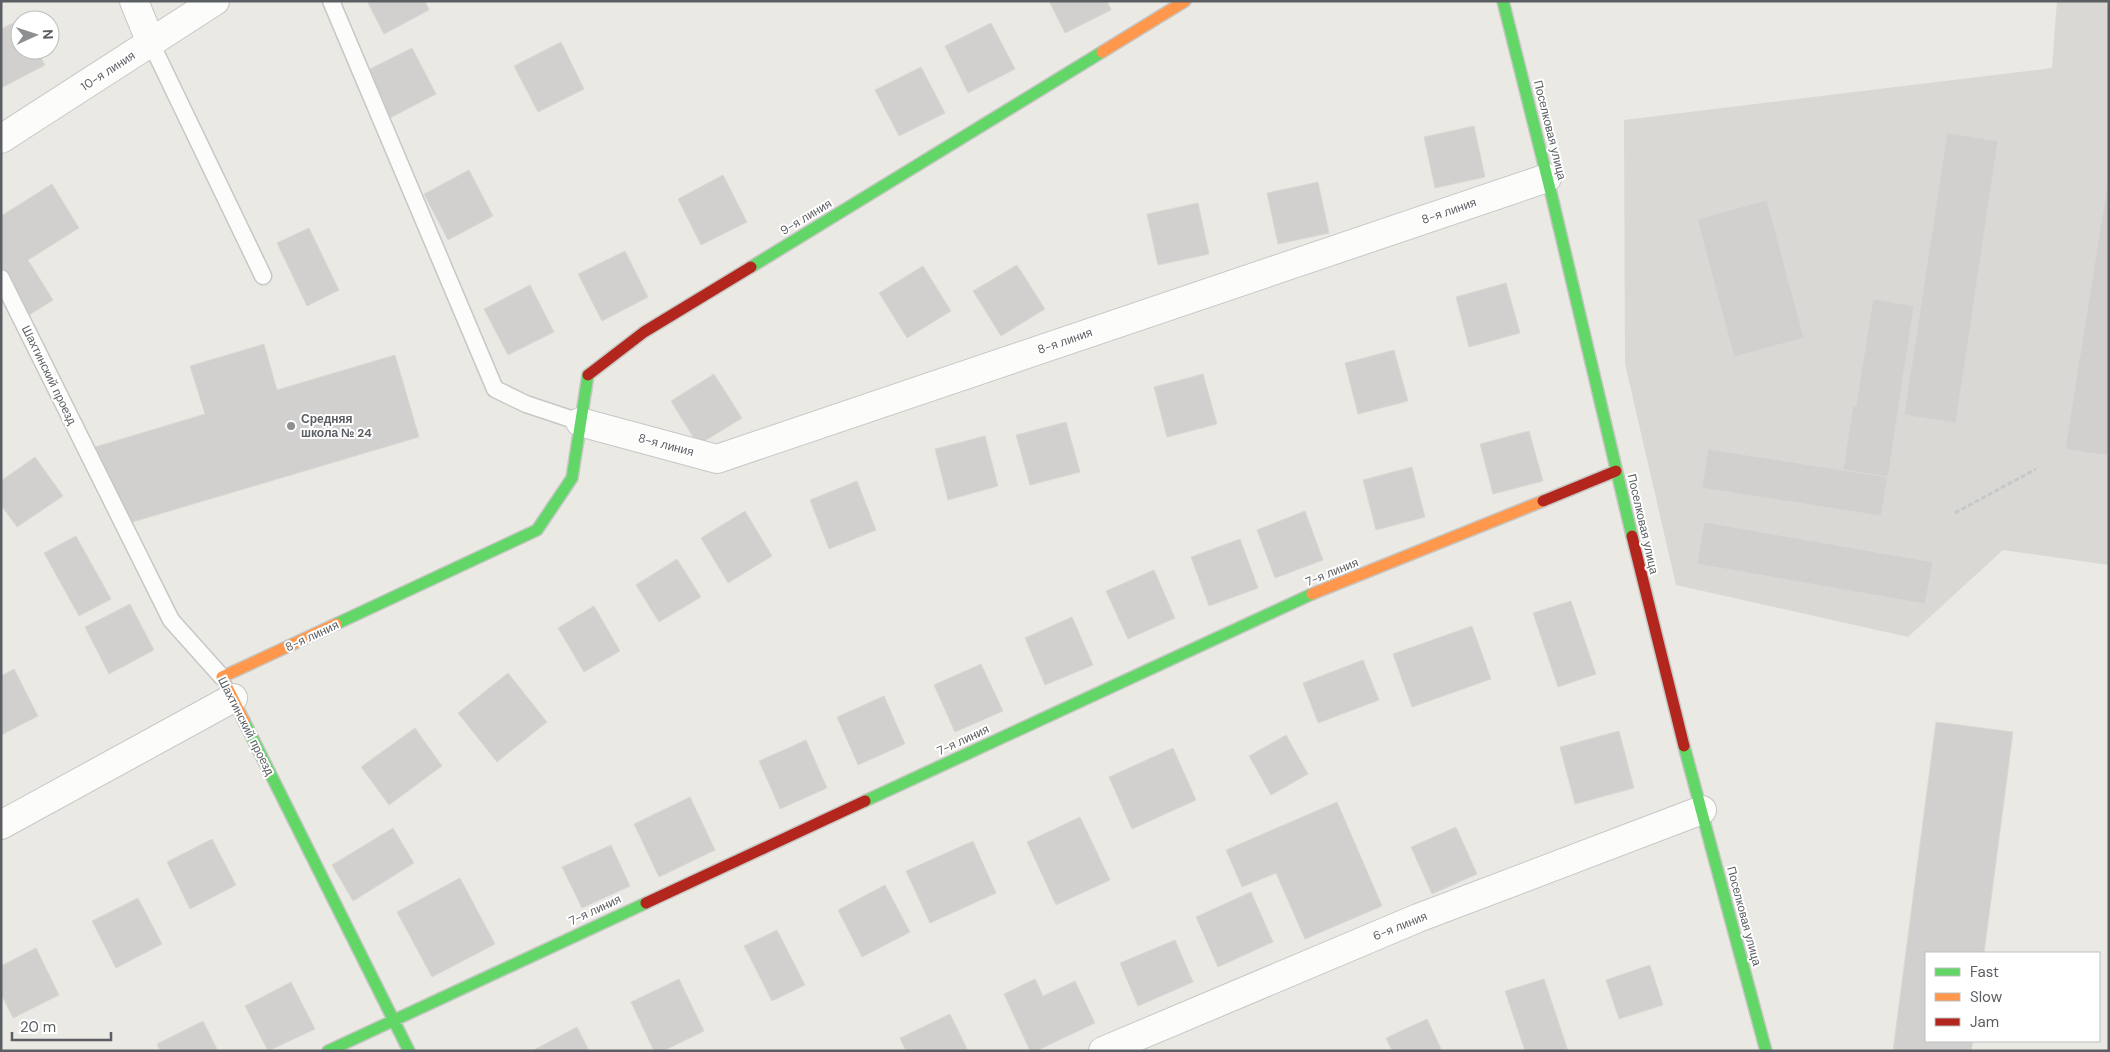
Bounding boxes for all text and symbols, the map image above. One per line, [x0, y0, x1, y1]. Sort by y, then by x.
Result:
north arrow [10, 10, 60, 60]
text: N [39, 29, 57, 40]
street label: 10-я линия [78, 47, 138, 95]
street label: Поселковая улица [1530, 78, 1570, 182]
street label: 8-я линия [1419, 194, 1479, 228]
street label: 9-я линия [777, 195, 835, 239]
street label: Шахтинский проезд [18, 323, 80, 427]
street label: 8-я линия [1035, 324, 1095, 358]
place label: Средняя школа № 24 [301, 411, 372, 441]
marker: Средняя школа № 24 [285, 420, 297, 432]
street label: 8-я линия [636, 430, 696, 460]
street label: Поселковая улица [1624, 472, 1662, 576]
street label: 7-я линия [1303, 554, 1361, 590]
street label: 8-я линия [283, 617, 341, 655]
street label: Шахтинский проезд [214, 674, 278, 778]
street label: 7-я линия [934, 721, 992, 759]
street label: Поселковая улица [1723, 865, 1765, 968]
street label: 7-я линия [566, 891, 624, 929]
street label: 6-я линия [1370, 908, 1430, 944]
legend [1925, 952, 2100, 1042]
text: Fast [1970, 962, 1999, 982]
text: Slow [1970, 987, 2003, 1007]
scale bar [12, 1010, 111, 1042]
text: Jam [1970, 1012, 1999, 1032]
text: 20 m [20, 1017, 56, 1037]

